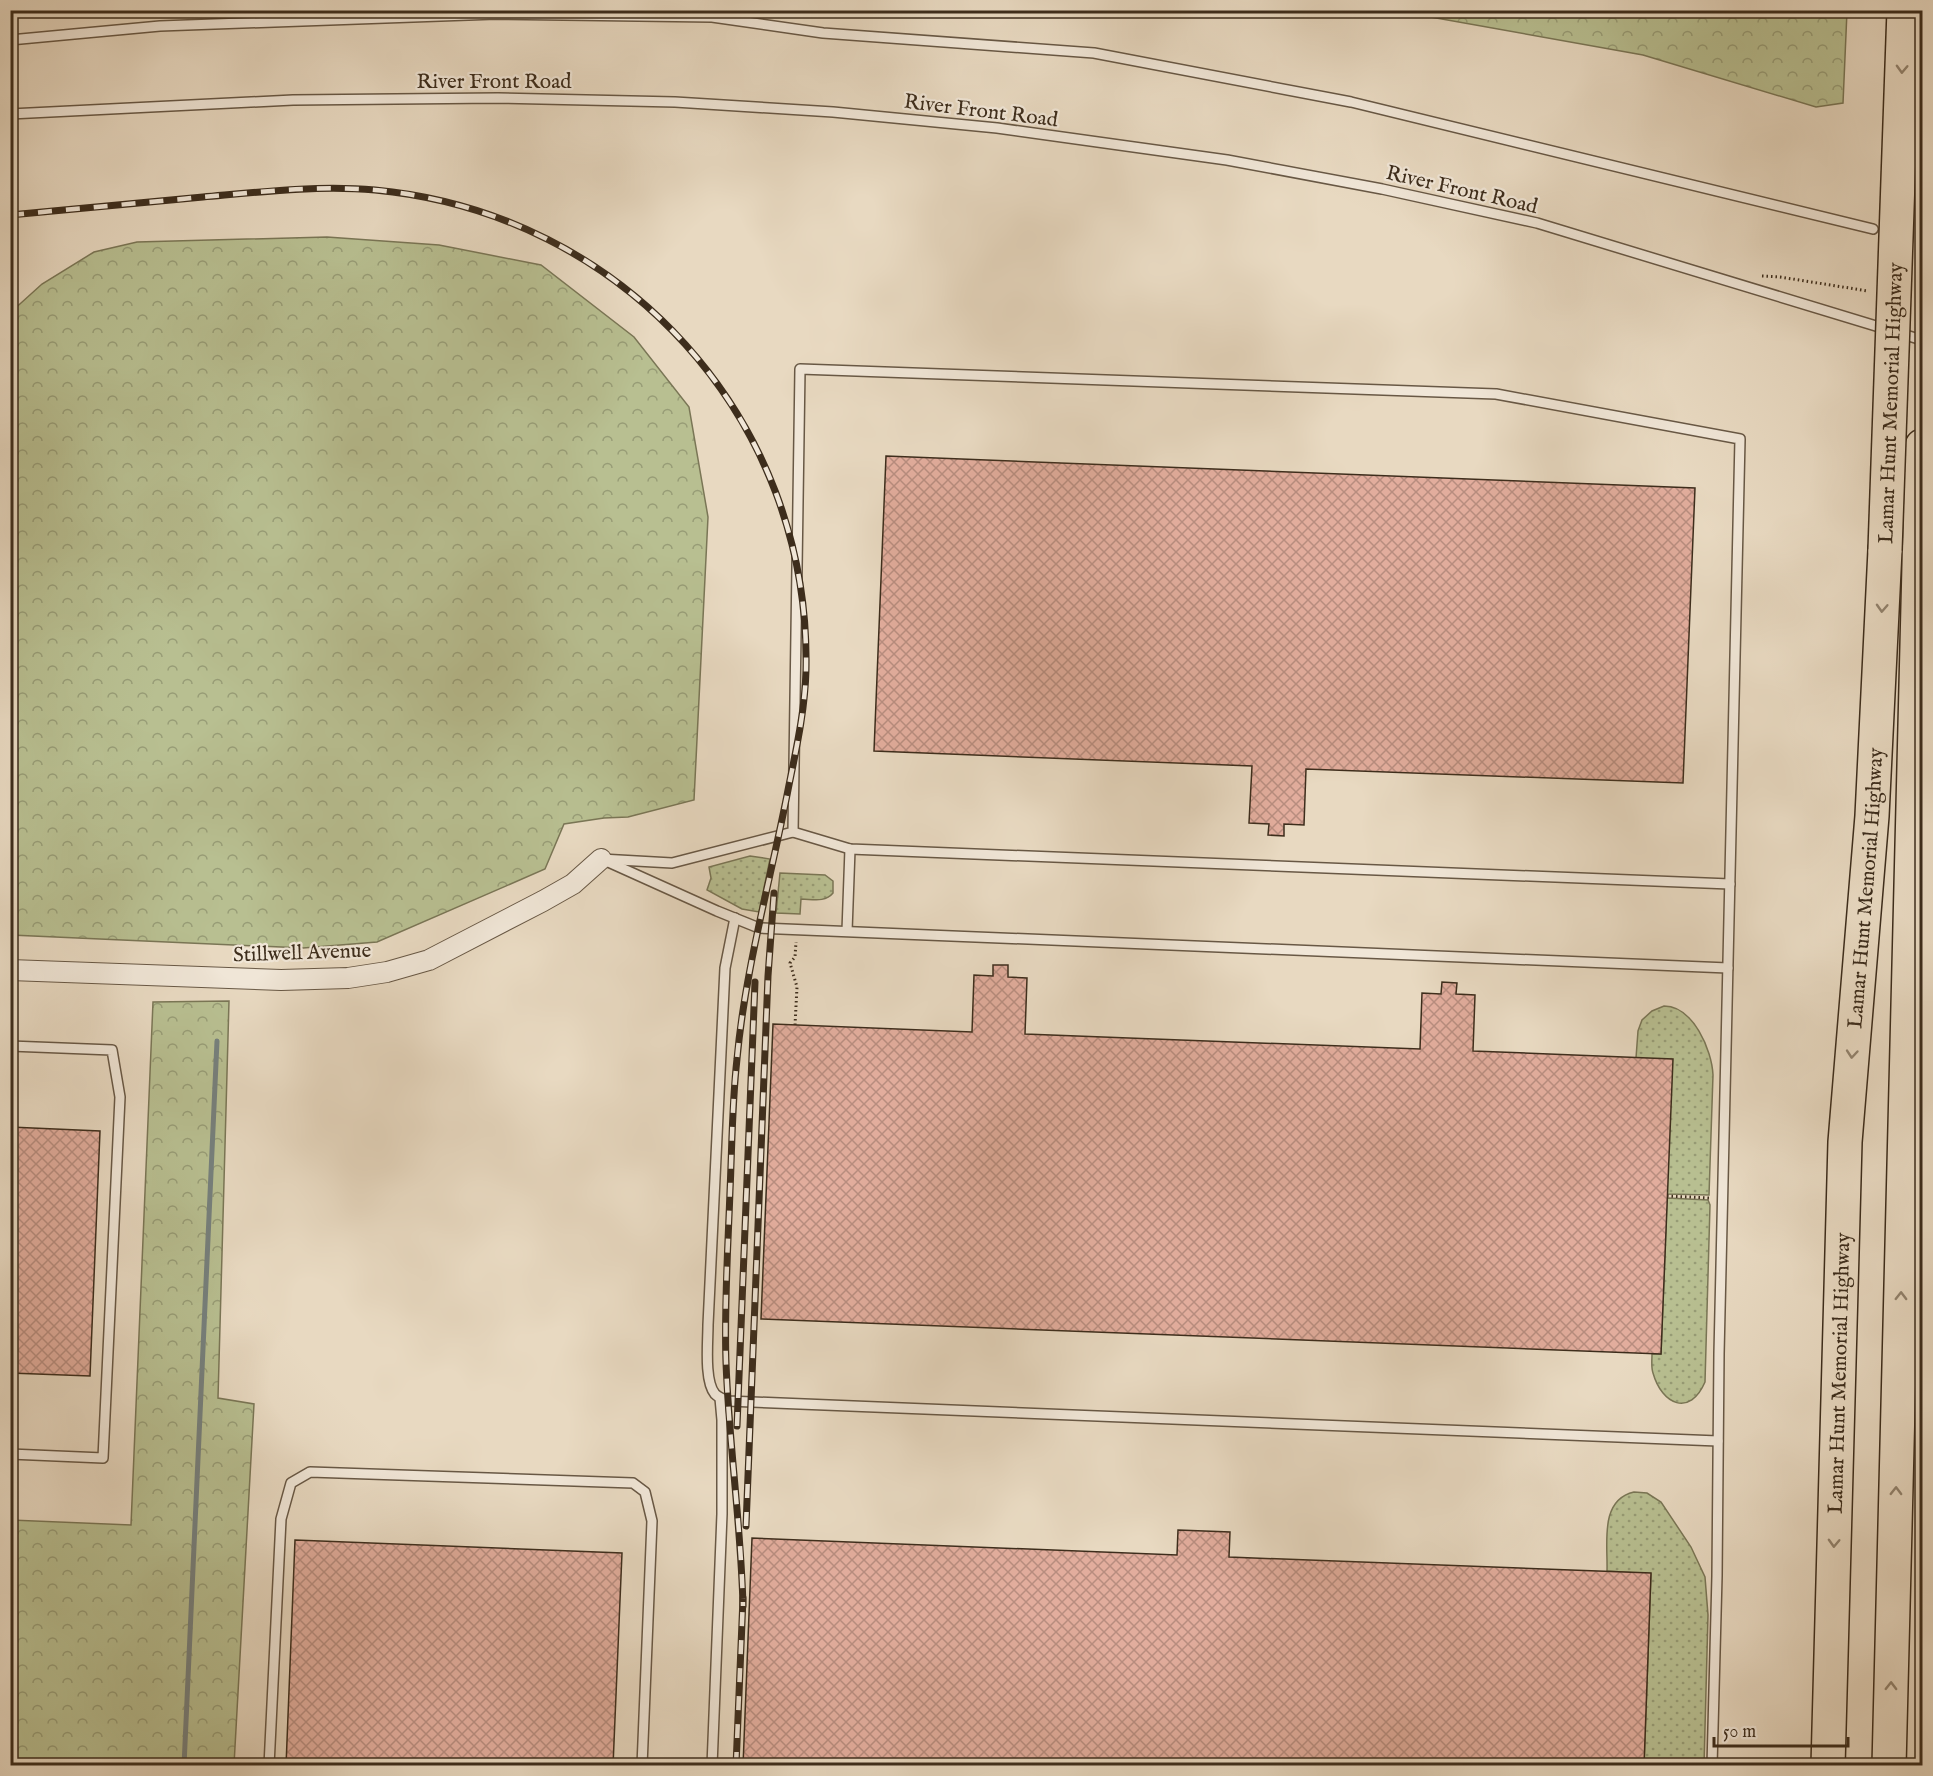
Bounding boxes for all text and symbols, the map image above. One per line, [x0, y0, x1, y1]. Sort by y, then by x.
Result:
one-way arrow [1896, 64, 1908, 73]
street label: River Front Road [417, 69, 572, 96]
street label: River Front Road [902, 89, 1060, 134]
street label: River Front Road [1383, 160, 1541, 221]
street label: Lamar Hunt Memorial Highway [1873, 261, 1910, 544]
one-way arrow [1876, 604, 1889, 613]
street label: Lamar Hunt Memorial Highway [1842, 746, 1890, 1030]
street label: Stillwell Avenue [232, 938, 372, 969]
one-way arrow [1846, 1050, 1859, 1059]
street label: Lamar Hunt Memorial Highway [1823, 1231, 1858, 1514]
one-way arrow [1894, 1292, 1907, 1301]
one-way arrow [1890, 1487, 1902, 1496]
one-way arrow [1828, 1538, 1840, 1547]
one-way arrow [1885, 1682, 1897, 1691]
scale bar [1714, 1710, 1848, 1748]
text: 50 m [1723, 1721, 1756, 1744]

